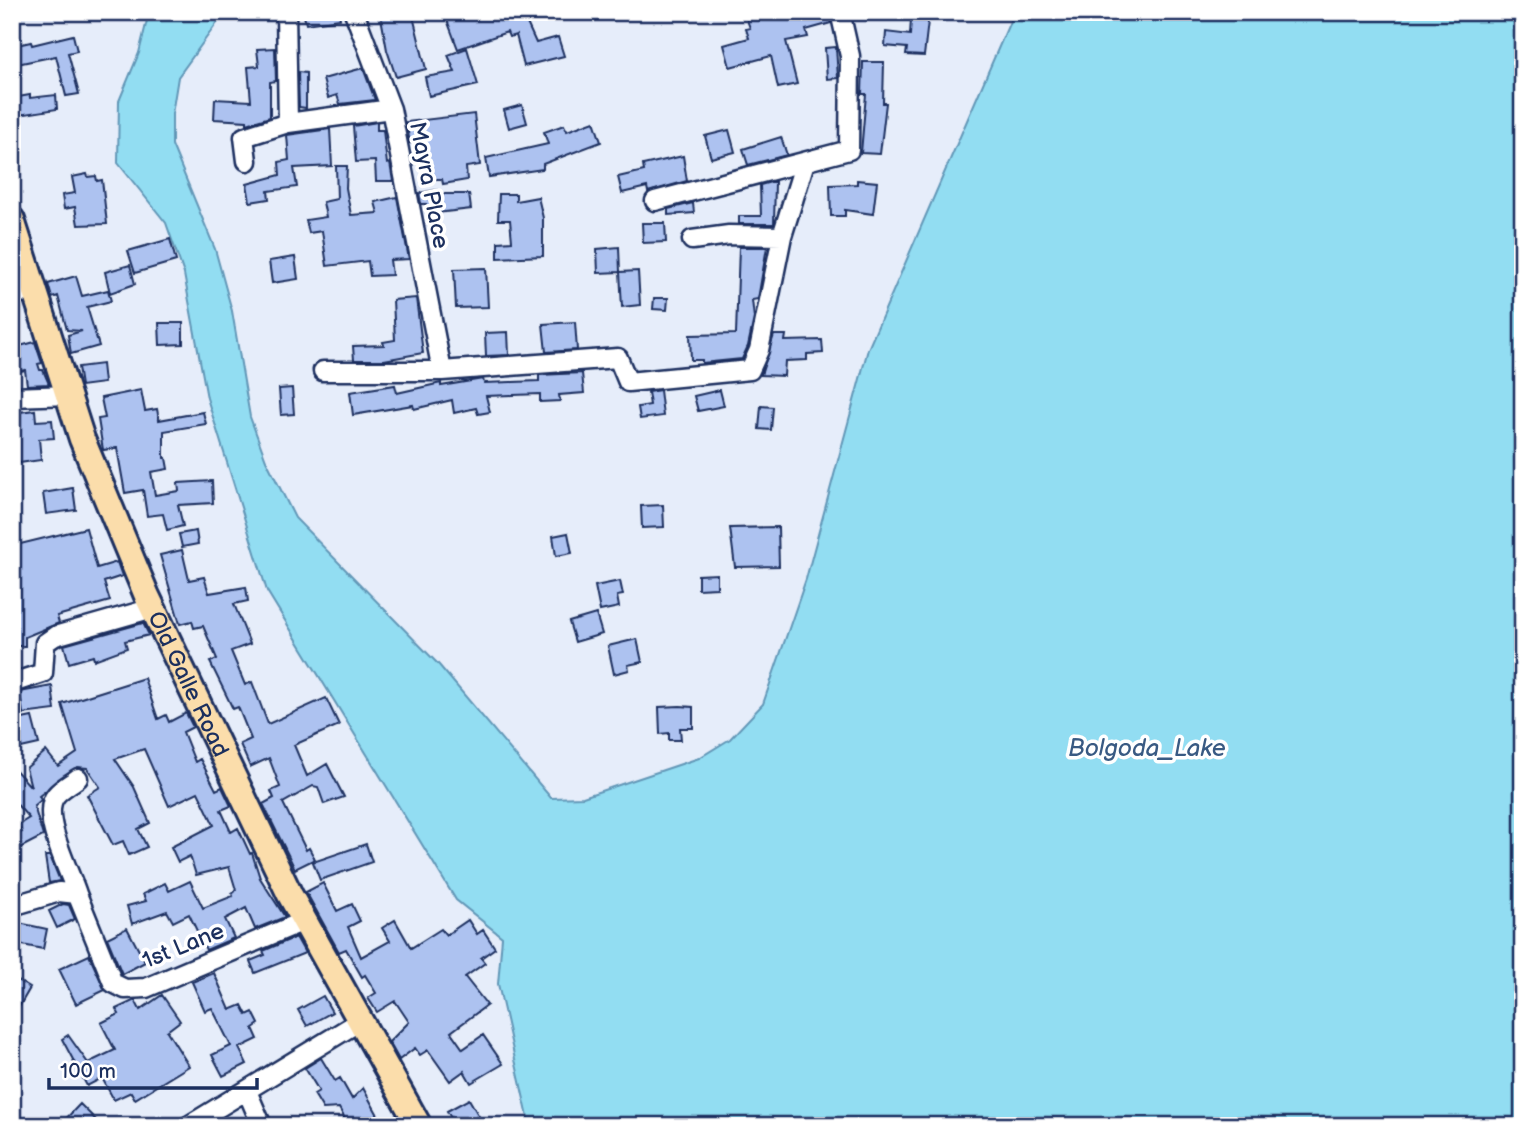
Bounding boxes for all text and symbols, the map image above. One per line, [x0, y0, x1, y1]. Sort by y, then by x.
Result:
street label: Mayra Place [403, 119, 455, 251]
street label: Old Galle Road [141, 607, 235, 761]
water label: Bolgoda_Lake [1068, 734, 1226, 763]
street label: 1st Lane [138, 917, 228, 975]
scale bar [49, 1047, 257, 1091]
text: 100 m [60, 1059, 116, 1084]

